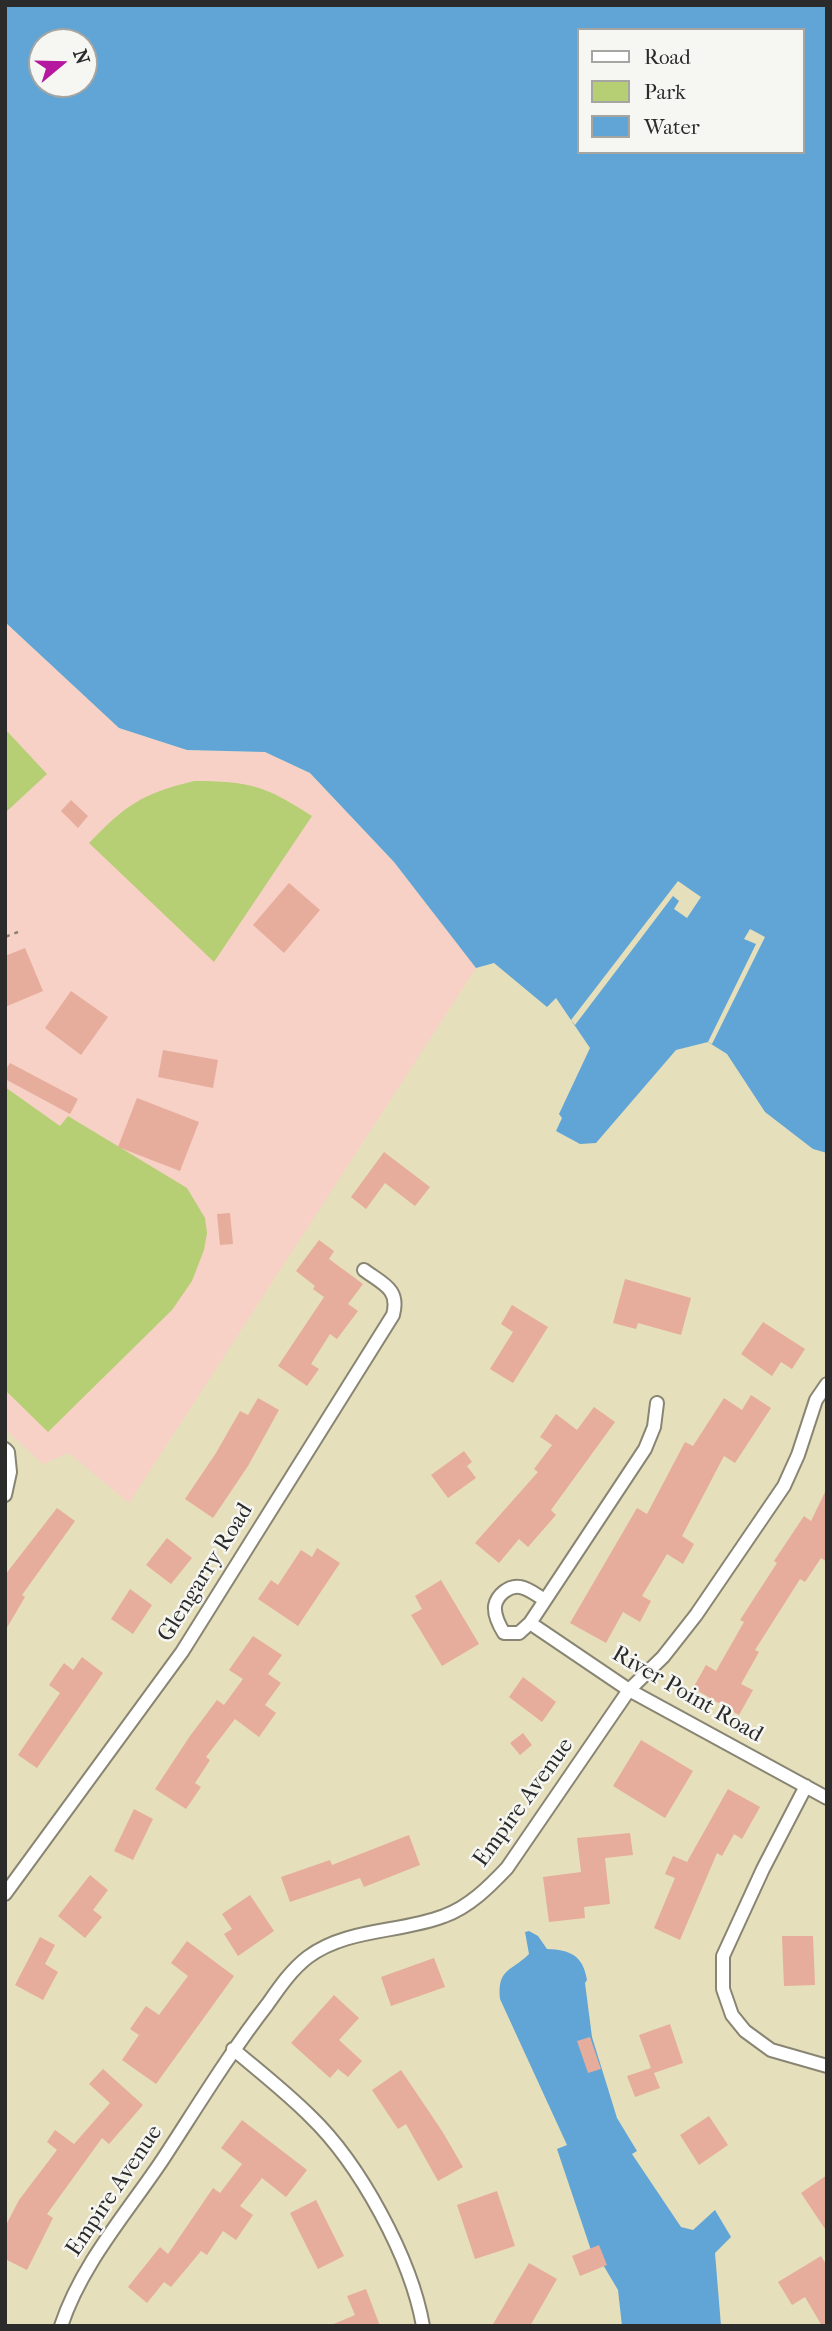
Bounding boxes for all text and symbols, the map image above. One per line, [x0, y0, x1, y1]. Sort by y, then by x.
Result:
north arrow [28, 28, 98, 98]
legend [576, 28, 804, 154]
text: Road [644, 45, 691, 69]
text: N [68, 46, 94, 67]
text: Park [644, 80, 686, 104]
text: Water [644, 115, 700, 139]
street label: Glengarry Road [152, 1499, 260, 1647]
street label: River Point Road [607, 1641, 767, 1749]
street label: Empire Avenue [468, 1733, 580, 1873]
street label: Empire Avenue [61, 2120, 169, 2262]

